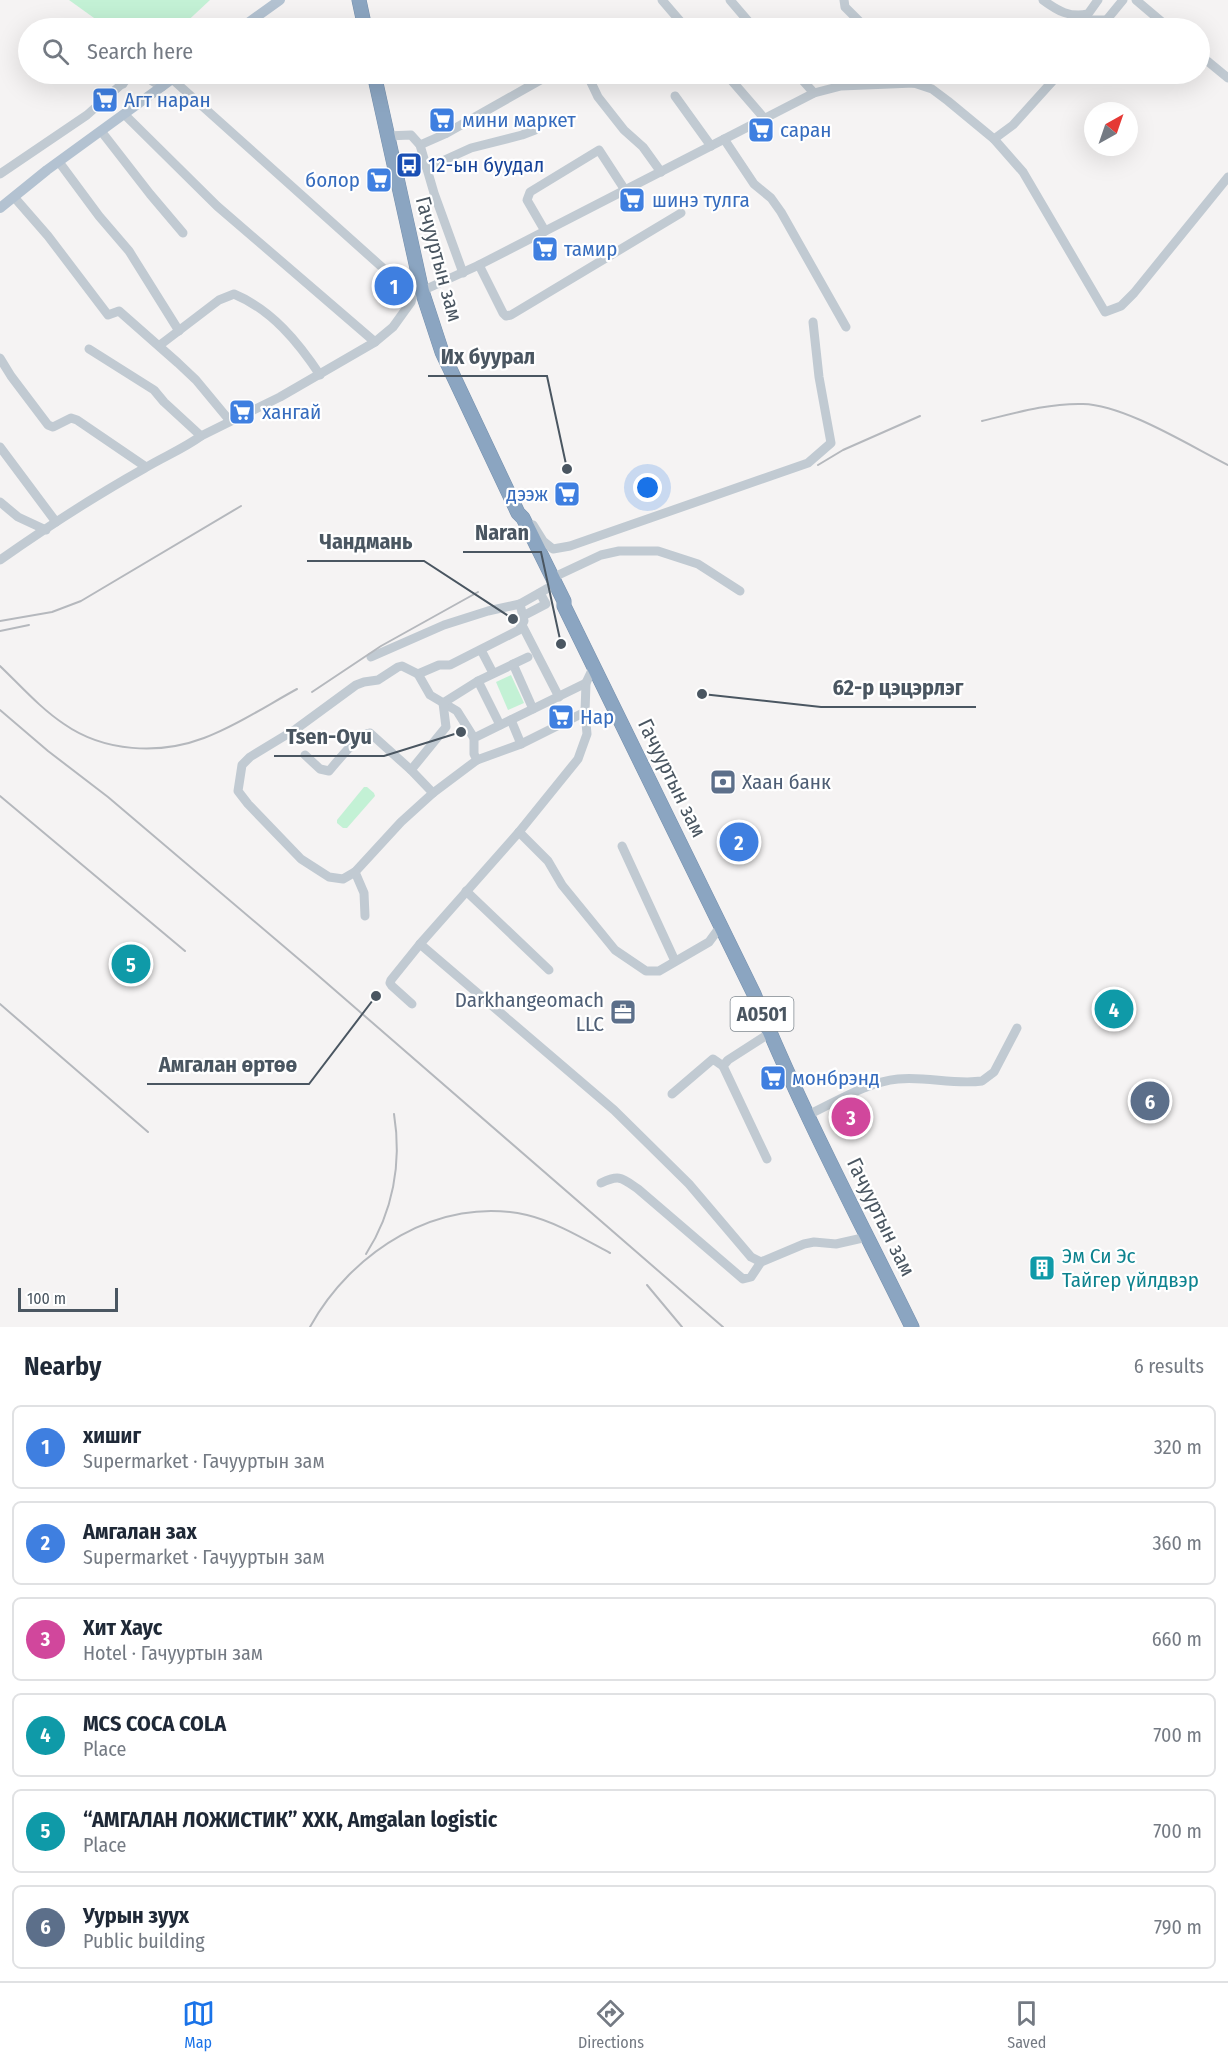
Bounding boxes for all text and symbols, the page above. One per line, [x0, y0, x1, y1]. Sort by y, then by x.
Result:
search box [18, 18, 1210, 84]
icon: search [39, 35, 72, 68]
text: Search here [87, 38, 193, 65]
supermarket icon: Агт наран [90, 85, 120, 115]
place label: Агт наран [124, 87, 211, 113]
north arrow [1084, 102, 1138, 156]
supermarket icon: мини маркет [427, 105, 457, 135]
place label: мини маркет [462, 107, 576, 133]
supermarket icon: саран [746, 115, 776, 145]
place label: саран [780, 117, 832, 143]
bus stop icon: 12-ын буудал [394, 150, 424, 180]
place label: 12-ын буудал [428, 152, 544, 178]
supermarket icon: болор [364, 165, 394, 195]
place label: болор [305, 167, 360, 193]
supermarket icon: шинэ тулга [617, 185, 647, 215]
place label: шинэ тулга [652, 187, 750, 213]
street label: Гачууртын зам [410, 194, 468, 324]
supermarket icon: тамир [530, 234, 560, 264]
place label: тамир [564, 236, 617, 262]
pin: 1 [374, 264, 414, 308]
callout: Их буурал [428, 336, 547, 376]
text: Их буурал [441, 343, 535, 370]
supermarket icon: хангай [227, 397, 257, 427]
place label: хангай [262, 399, 321, 425]
your location [633, 473, 662, 502]
supermarket icon: дээж [552, 479, 582, 509]
place label: дээж [506, 481, 549, 507]
callout: Naran [463, 512, 541, 552]
text: Naran [475, 519, 529, 546]
callout: Чандмань [307, 521, 424, 561]
text: Чандмань [320, 528, 413, 555]
callout: 62-р цэцэрлэг [821, 667, 976, 707]
text: 62-р цэцэрлэг [833, 674, 964, 701]
supermarket icon: Нар [546, 702, 576, 732]
place label: Нар [580, 704, 614, 730]
street label: Гачууртын зам [632, 715, 712, 841]
callout: Tsen-Oyu [274, 716, 384, 756]
text: Tsen-Oyu [286, 723, 372, 750]
bank icon: Хаан банк [708, 767, 738, 797]
place label: Хаан банк [742, 769, 831, 795]
pin: 2 [720, 820, 758, 864]
pin: 5 [112, 942, 150, 986]
pin: 4 [1094, 986, 1134, 1032]
place label: Darkhangeomach LLC [455, 987, 604, 1037]
office icon: Darkhangeomach LLC [608, 997, 638, 1027]
road number: A0501 [730, 997, 794, 1031]
callout: Амгалан өртөө [147, 1044, 309, 1084]
text: Амгалан өртөө [158, 1051, 297, 1078]
supermarket icon: монбрэнд [758, 1063, 788, 1093]
place label: монбрэнд [792, 1065, 880, 1091]
pin: 6 [1130, 1078, 1170, 1124]
pin: 3 [832, 1094, 870, 1140]
street label: Гачууртын зам [841, 1154, 921, 1280]
place label: Эм Си Эс Тайгер үйлдвэр [1062, 1243, 1199, 1293]
building icon: Эм Си Эс Тайгер үйлдвэр [1027, 1253, 1057, 1283]
scale bar [18, 1285, 118, 1312]
text: 100 m [27, 1289, 66, 1308]
text: Nearby [24, 1351, 101, 1382]
text: 6 results [1134, 1354, 1204, 1378]
text: хишиг [83, 1422, 141, 1449]
text: 1 [41, 1435, 50, 1459]
text: 320 m [1154, 1435, 1202, 1459]
text: Supermarket · Гачууртын зам [83, 1449, 325, 1473]
text: Амгалан зах [83, 1518, 197, 1545]
text: 2 [41, 1531, 50, 1555]
text: 360 m [1153, 1531, 1202, 1555]
text: Supermarket · Гачууртын зам [83, 1545, 325, 1569]
text: Хит Хаус [83, 1614, 162, 1641]
text: 3 [41, 1627, 50, 1651]
text: 660 m [1152, 1627, 1202, 1651]
text: Hotel · Гачууртын зам [83, 1641, 263, 1665]
text: MCS COCA COLA [83, 1710, 226, 1737]
text: 4 [40, 1723, 51, 1747]
text: 700 m [1153, 1723, 1202, 1747]
text: Place [83, 1737, 126, 1761]
text: “АМГАЛАН ЛОЖИСТИК” ХХК, Amgalan logistic [83, 1806, 497, 1833]
text: 5 [41, 1819, 50, 1843]
text: 700 m [1153, 1819, 1202, 1843]
text: Place [83, 1833, 126, 1857]
text: Уурын зуух [83, 1902, 189, 1929]
text: 6 [40, 1915, 51, 1939]
text: 790 m [1154, 1915, 1202, 1939]
text: Public building [83, 1929, 205, 1953]
tab: Map [182, 1997, 215, 2052]
tab: Directions [578, 1997, 644, 2052]
tab: Saved [1007, 1997, 1046, 2052]

